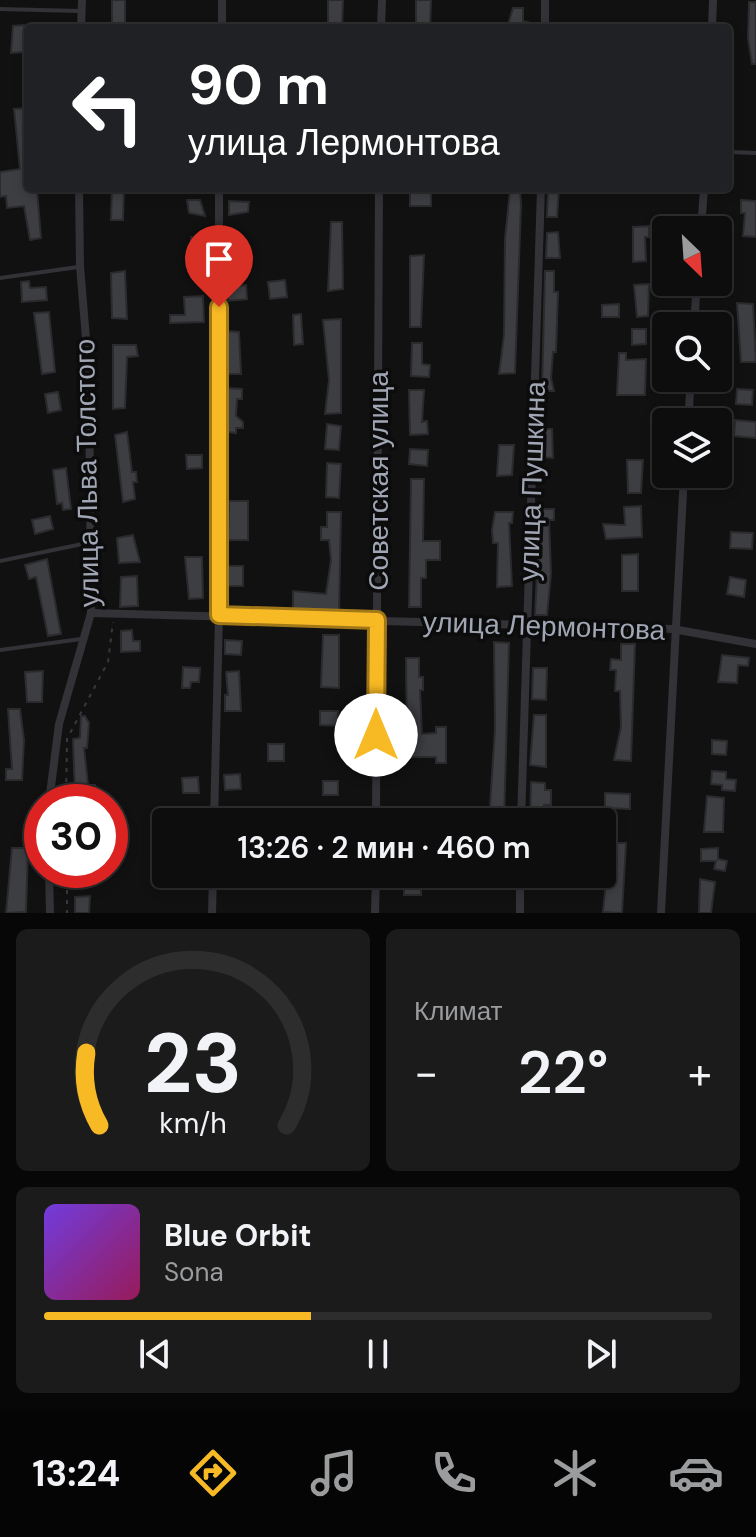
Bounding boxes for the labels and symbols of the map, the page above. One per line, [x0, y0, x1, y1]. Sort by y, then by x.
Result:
north arrow [652, 216, 732, 296]
pin [185, 225, 253, 307]
street label: улица Льва Толстого [66, 338, 108, 608]
street label: Советская улица [360, 371, 397, 591]
street label: улица Пушкина [510, 380, 554, 582]
street label: улица Лермонтова [422, 603, 666, 649]
position arrow [334, 693, 418, 777]
speed limit sign: 30 [24, 784, 128, 888]

